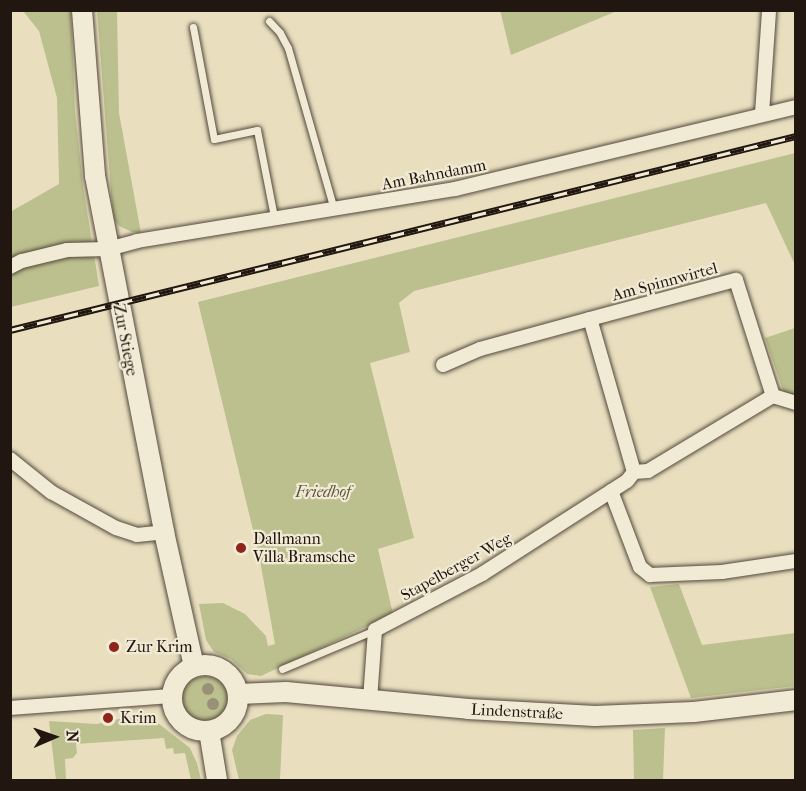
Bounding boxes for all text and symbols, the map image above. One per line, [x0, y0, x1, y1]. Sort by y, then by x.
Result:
street label: Am Bahndamm [380, 155, 488, 195]
street label: Am Spinnwirtel [610, 259, 720, 305]
street label: Zur Stiege [109, 302, 141, 378]
park label: Friedhof [295, 482, 351, 502]
place label: Dallmann Villa Bramsche [253, 529, 355, 567]
street label: Stapelberger Weg [398, 529, 514, 605]
marker: Dallmann Villa Bramsche [234, 541, 248, 555]
place label: Zur Krim [126, 637, 193, 657]
marker: Zur Krim [107, 640, 121, 654]
street label: Lindenstraße [471, 700, 563, 724]
north arrow [24, 707, 84, 767]
place label: Krim [120, 708, 156, 728]
marker: Krim [101, 711, 115, 725]
text: N [63, 730, 82, 743]

